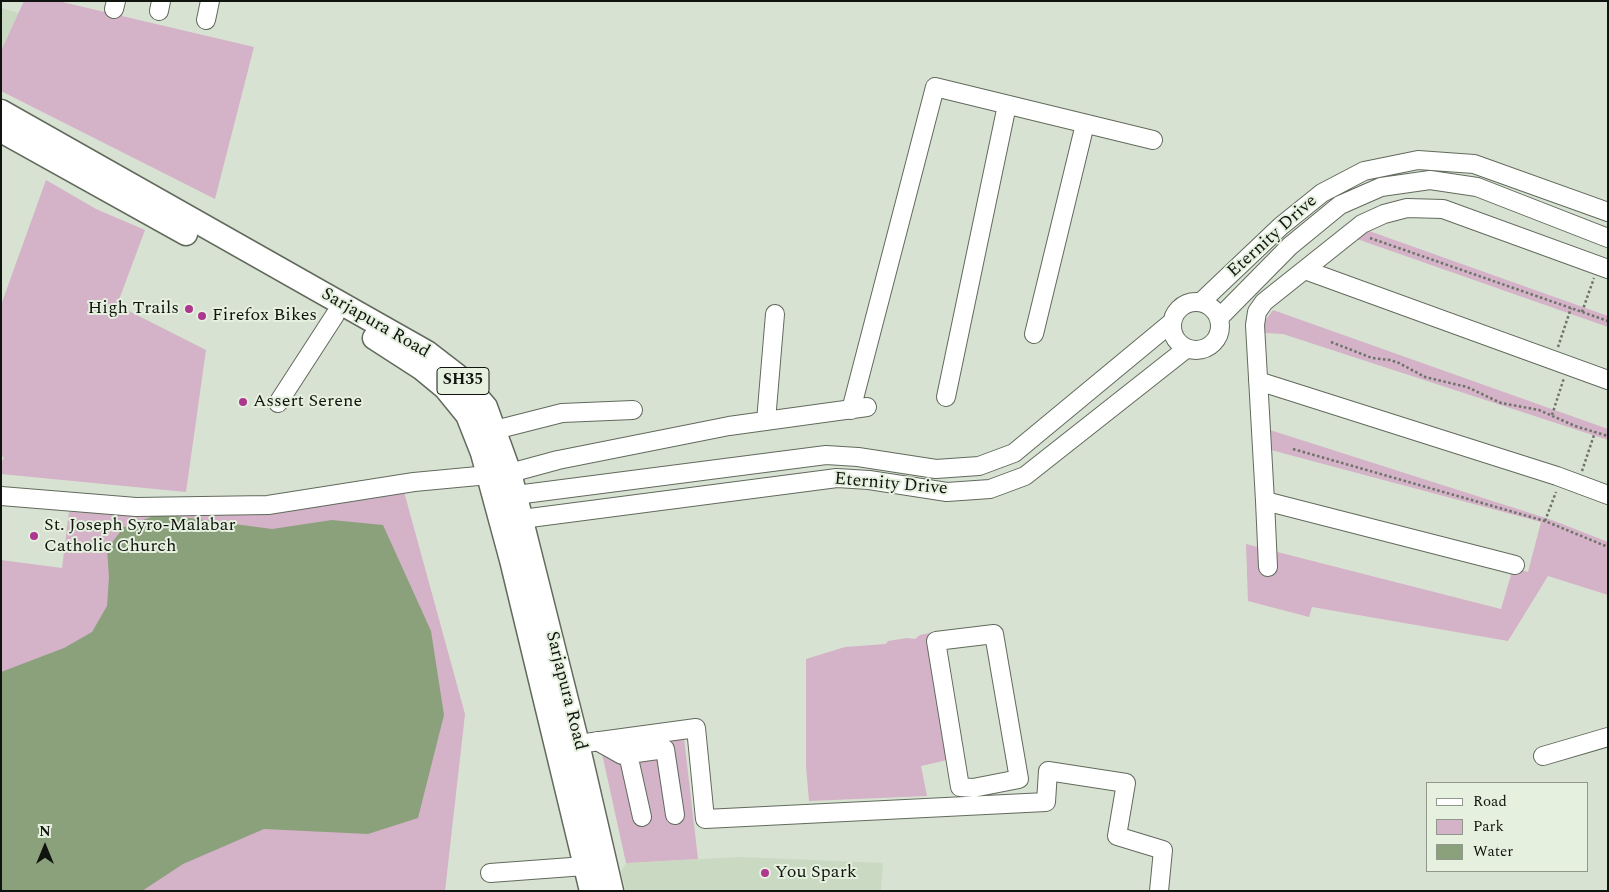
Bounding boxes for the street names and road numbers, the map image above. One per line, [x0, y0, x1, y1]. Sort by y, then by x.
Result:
street label: Eternity Drive [1224, 191, 1322, 283]
street label: Sarjapura Road [317, 284, 433, 364]
road number: SH35 [437, 368, 489, 394]
street label: Eternity Drive [833, 469, 949, 501]
street label: Sarjapura Road [540, 629, 590, 753]

